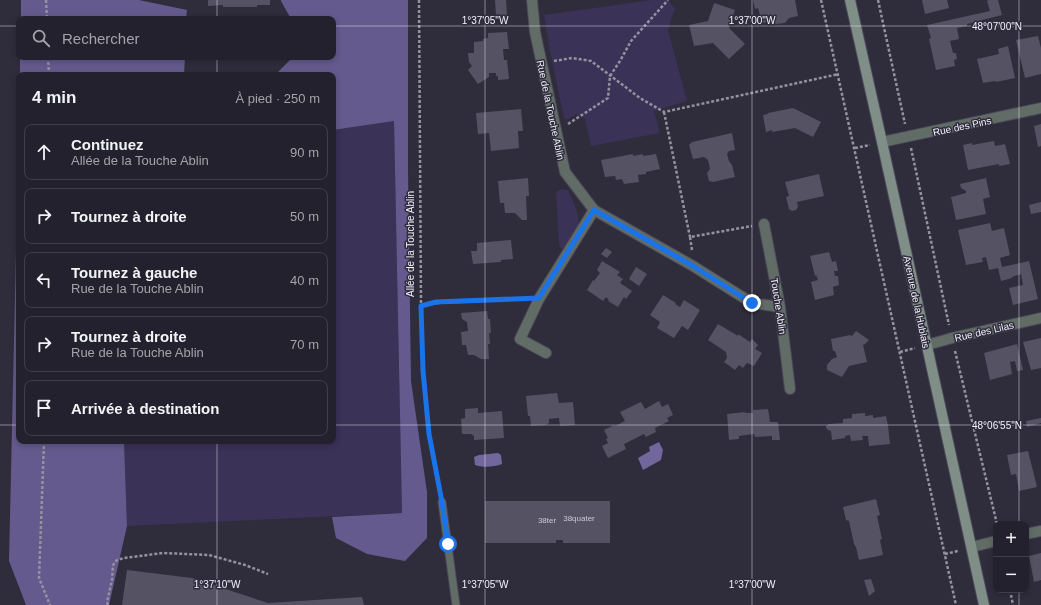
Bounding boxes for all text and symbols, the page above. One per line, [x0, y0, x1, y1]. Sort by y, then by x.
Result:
text: 1°37'05"W [462, 15, 509, 26]
text: 1°37'00"W [729, 15, 776, 26]
search box [16, 16, 336, 60]
text: 48°07'00"N [972, 21, 1022, 32]
icon: search [30, 27, 52, 49]
text: Rechercher [62, 30, 140, 47]
street label: Rue de la Touche Ablin [535, 59, 567, 161]
text: 4 min [32, 88, 76, 107]
text: À pied · 250 m [235, 91, 320, 106]
street label: Rue des Pins [932, 115, 992, 138]
text: Continuez [71, 136, 144, 153]
icon: ahead [33, 141, 55, 163]
text: 90 m [290, 145, 319, 160]
text: Allée de la Touche Ablin [71, 153, 209, 168]
street label: Allée de la Touche Ablin [405, 191, 416, 297]
icon: right [33, 205, 55, 227]
text: Tournez à droite [71, 208, 187, 225]
text: 50 m [290, 209, 319, 224]
street label: Avenue de la Hublais [901, 255, 932, 349]
text: Tournez à gauche [71, 264, 197, 281]
icon: left [33, 269, 55, 291]
text: 40 m [290, 273, 319, 288]
street label: Touche Ablin [769, 277, 788, 335]
text: Rue de la Touche Ablin [71, 281, 204, 296]
route end [743, 294, 761, 312]
street label: Rue des Lilas [953, 319, 1015, 344]
text: Tournez à droite [71, 328, 187, 345]
icon: right [33, 333, 55, 355]
text: 70 m [290, 337, 319, 352]
text: Rue de la Touche Ablin [71, 345, 204, 360]
icon: arrive [33, 397, 55, 419]
text: Arrivée à destination [71, 400, 219, 417]
text: 48°06'55"N [972, 420, 1022, 431]
house number: 38quater [563, 514, 595, 523]
house number: 38ter [538, 516, 556, 525]
map controls [993, 521, 1029, 593]
button: + [993, 521, 1029, 557]
route start [439, 535, 457, 553]
button: − [993, 557, 1029, 593]
text: 1°37'10"W [194, 579, 241, 590]
text: 1°37'05"W [462, 579, 509, 590]
text: 1°37'00"W [729, 579, 776, 590]

